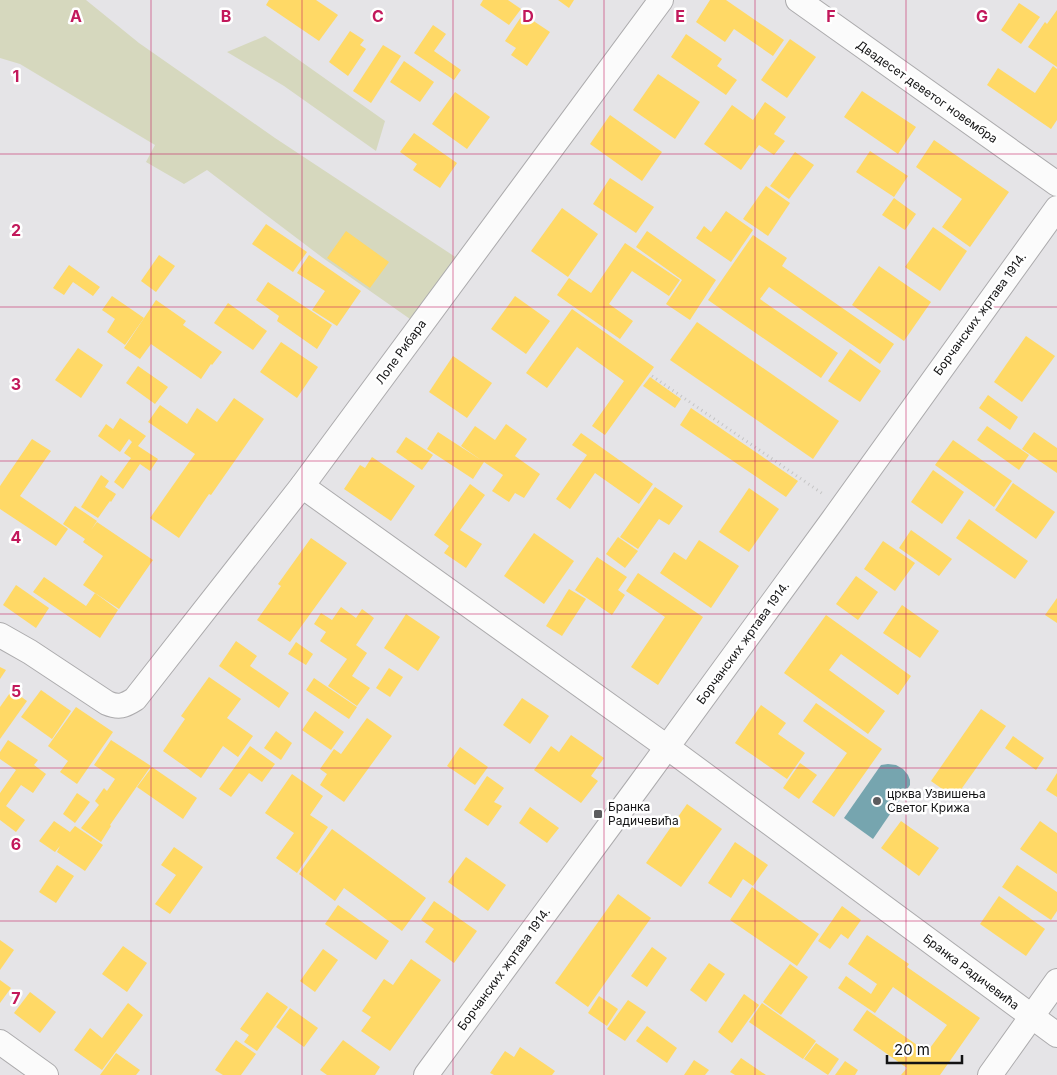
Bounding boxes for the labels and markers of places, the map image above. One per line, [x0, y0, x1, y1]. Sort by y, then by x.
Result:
place label: црква Узвишења Светог Крижа [887, 786, 986, 815]
marker: црква Узвишења Светог Крижа [871, 795, 883, 807]
place label: Бранка Радичевића [608, 799, 679, 828]
marker: Бранка Радичевића [592, 808, 604, 820]

